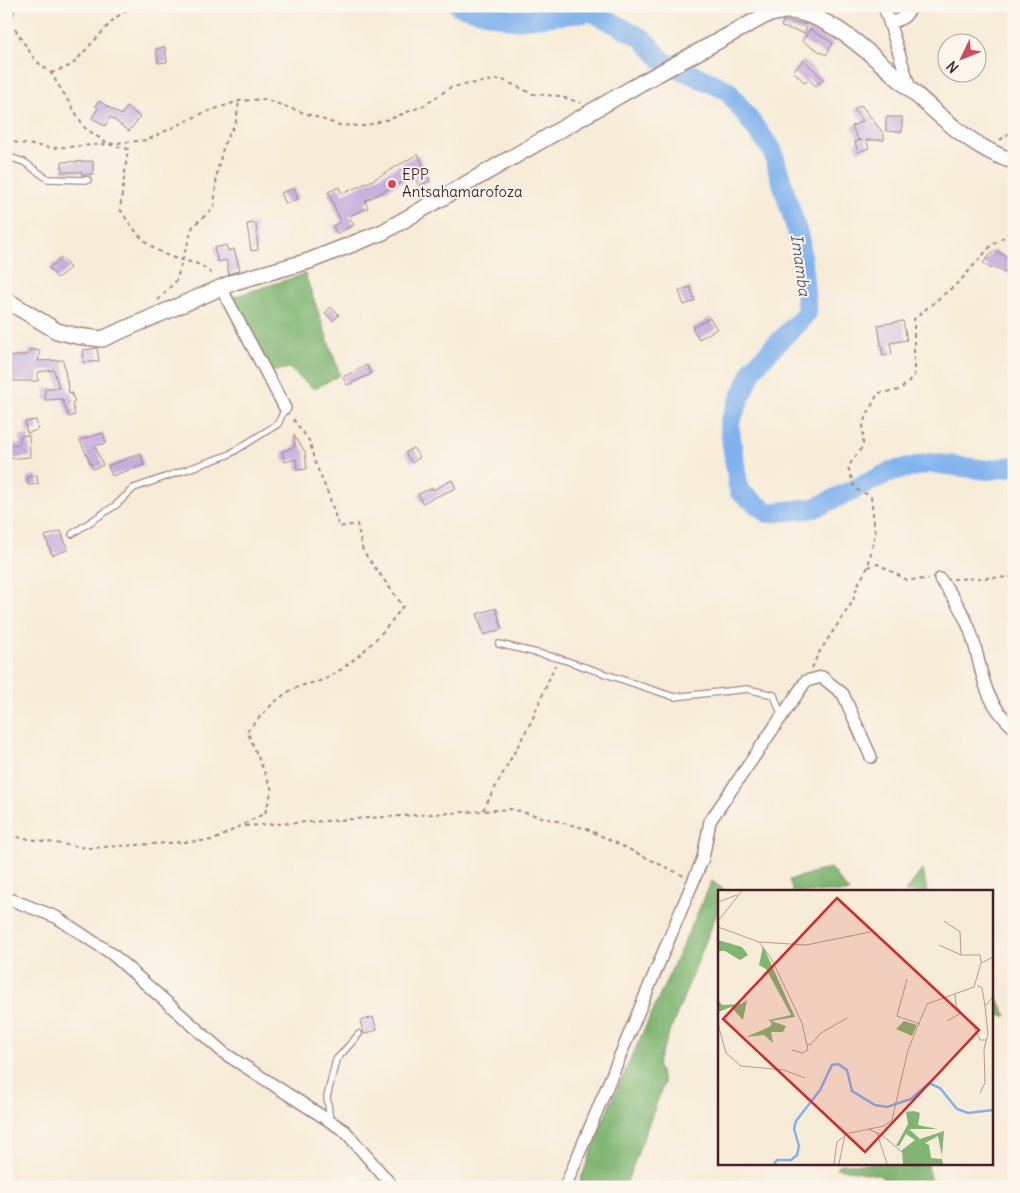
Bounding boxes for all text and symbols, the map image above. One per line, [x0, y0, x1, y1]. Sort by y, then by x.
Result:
north arrow [938, 32, 988, 82]
text: N [943, 57, 962, 77]
place label: EPP Antsahamarofoza [402, 165, 523, 201]
marker: EPP Antsahamarofoza [386, 178, 398, 190]
water label: Imamba [787, 233, 815, 298]
inset map [718, 890, 992, 1166]

